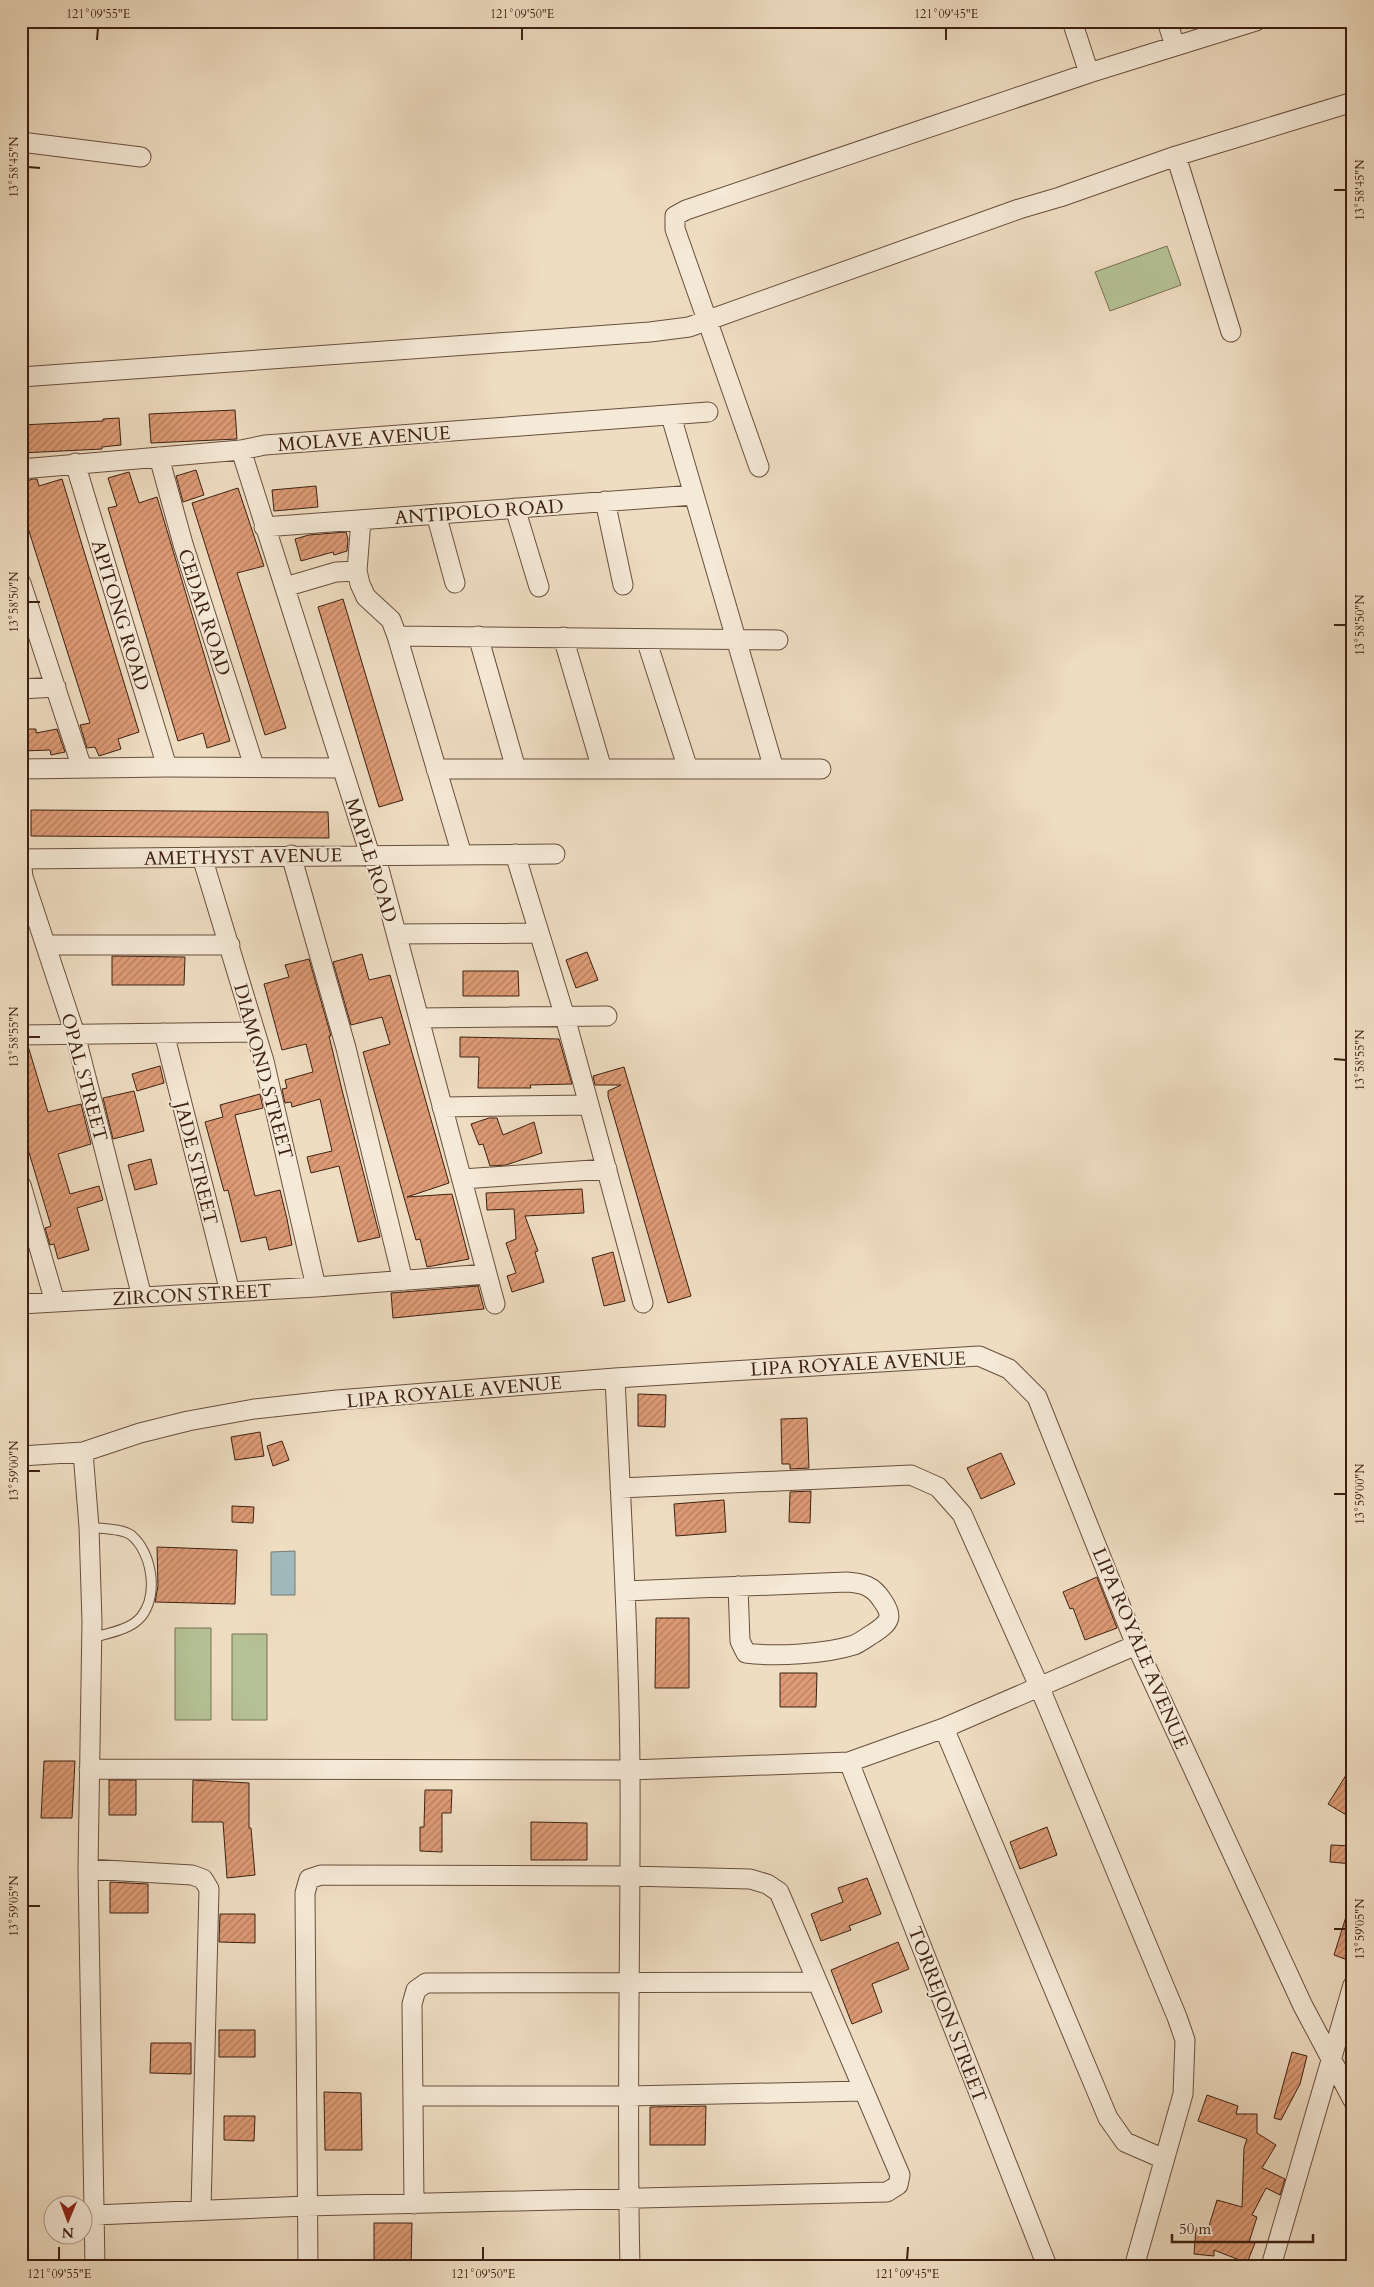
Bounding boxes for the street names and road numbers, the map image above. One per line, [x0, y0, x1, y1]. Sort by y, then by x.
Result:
street label: MOLAVE AVENUE [277, 420, 451, 458]
street label: ANTIPOLO ROAD [394, 493, 564, 531]
street label: APITONG ROAD [85, 537, 155, 694]
street label: CEDAR ROAD [171, 546, 237, 679]
street label: MAPLE ROAD [339, 795, 403, 926]
street label: AMETHYST AVENUE [144, 842, 342, 872]
street label: DIAMOND STREET [227, 981, 299, 1162]
street label: OPAL STREET [54, 1010, 114, 1144]
street label: JADE STREET [167, 1096, 224, 1228]
street label: ZIRCON STREET [112, 1278, 272, 1312]
street label: LIPA ROYALE AVENUE [749, 1345, 967, 1383]
street label: LIPA ROYALE AVENUE [345, 1370, 563, 1414]
street label: LIPA ROYALE AVENUE [1086, 1544, 1194, 1753]
street label: TORREJON STREET [901, 1923, 993, 2106]

